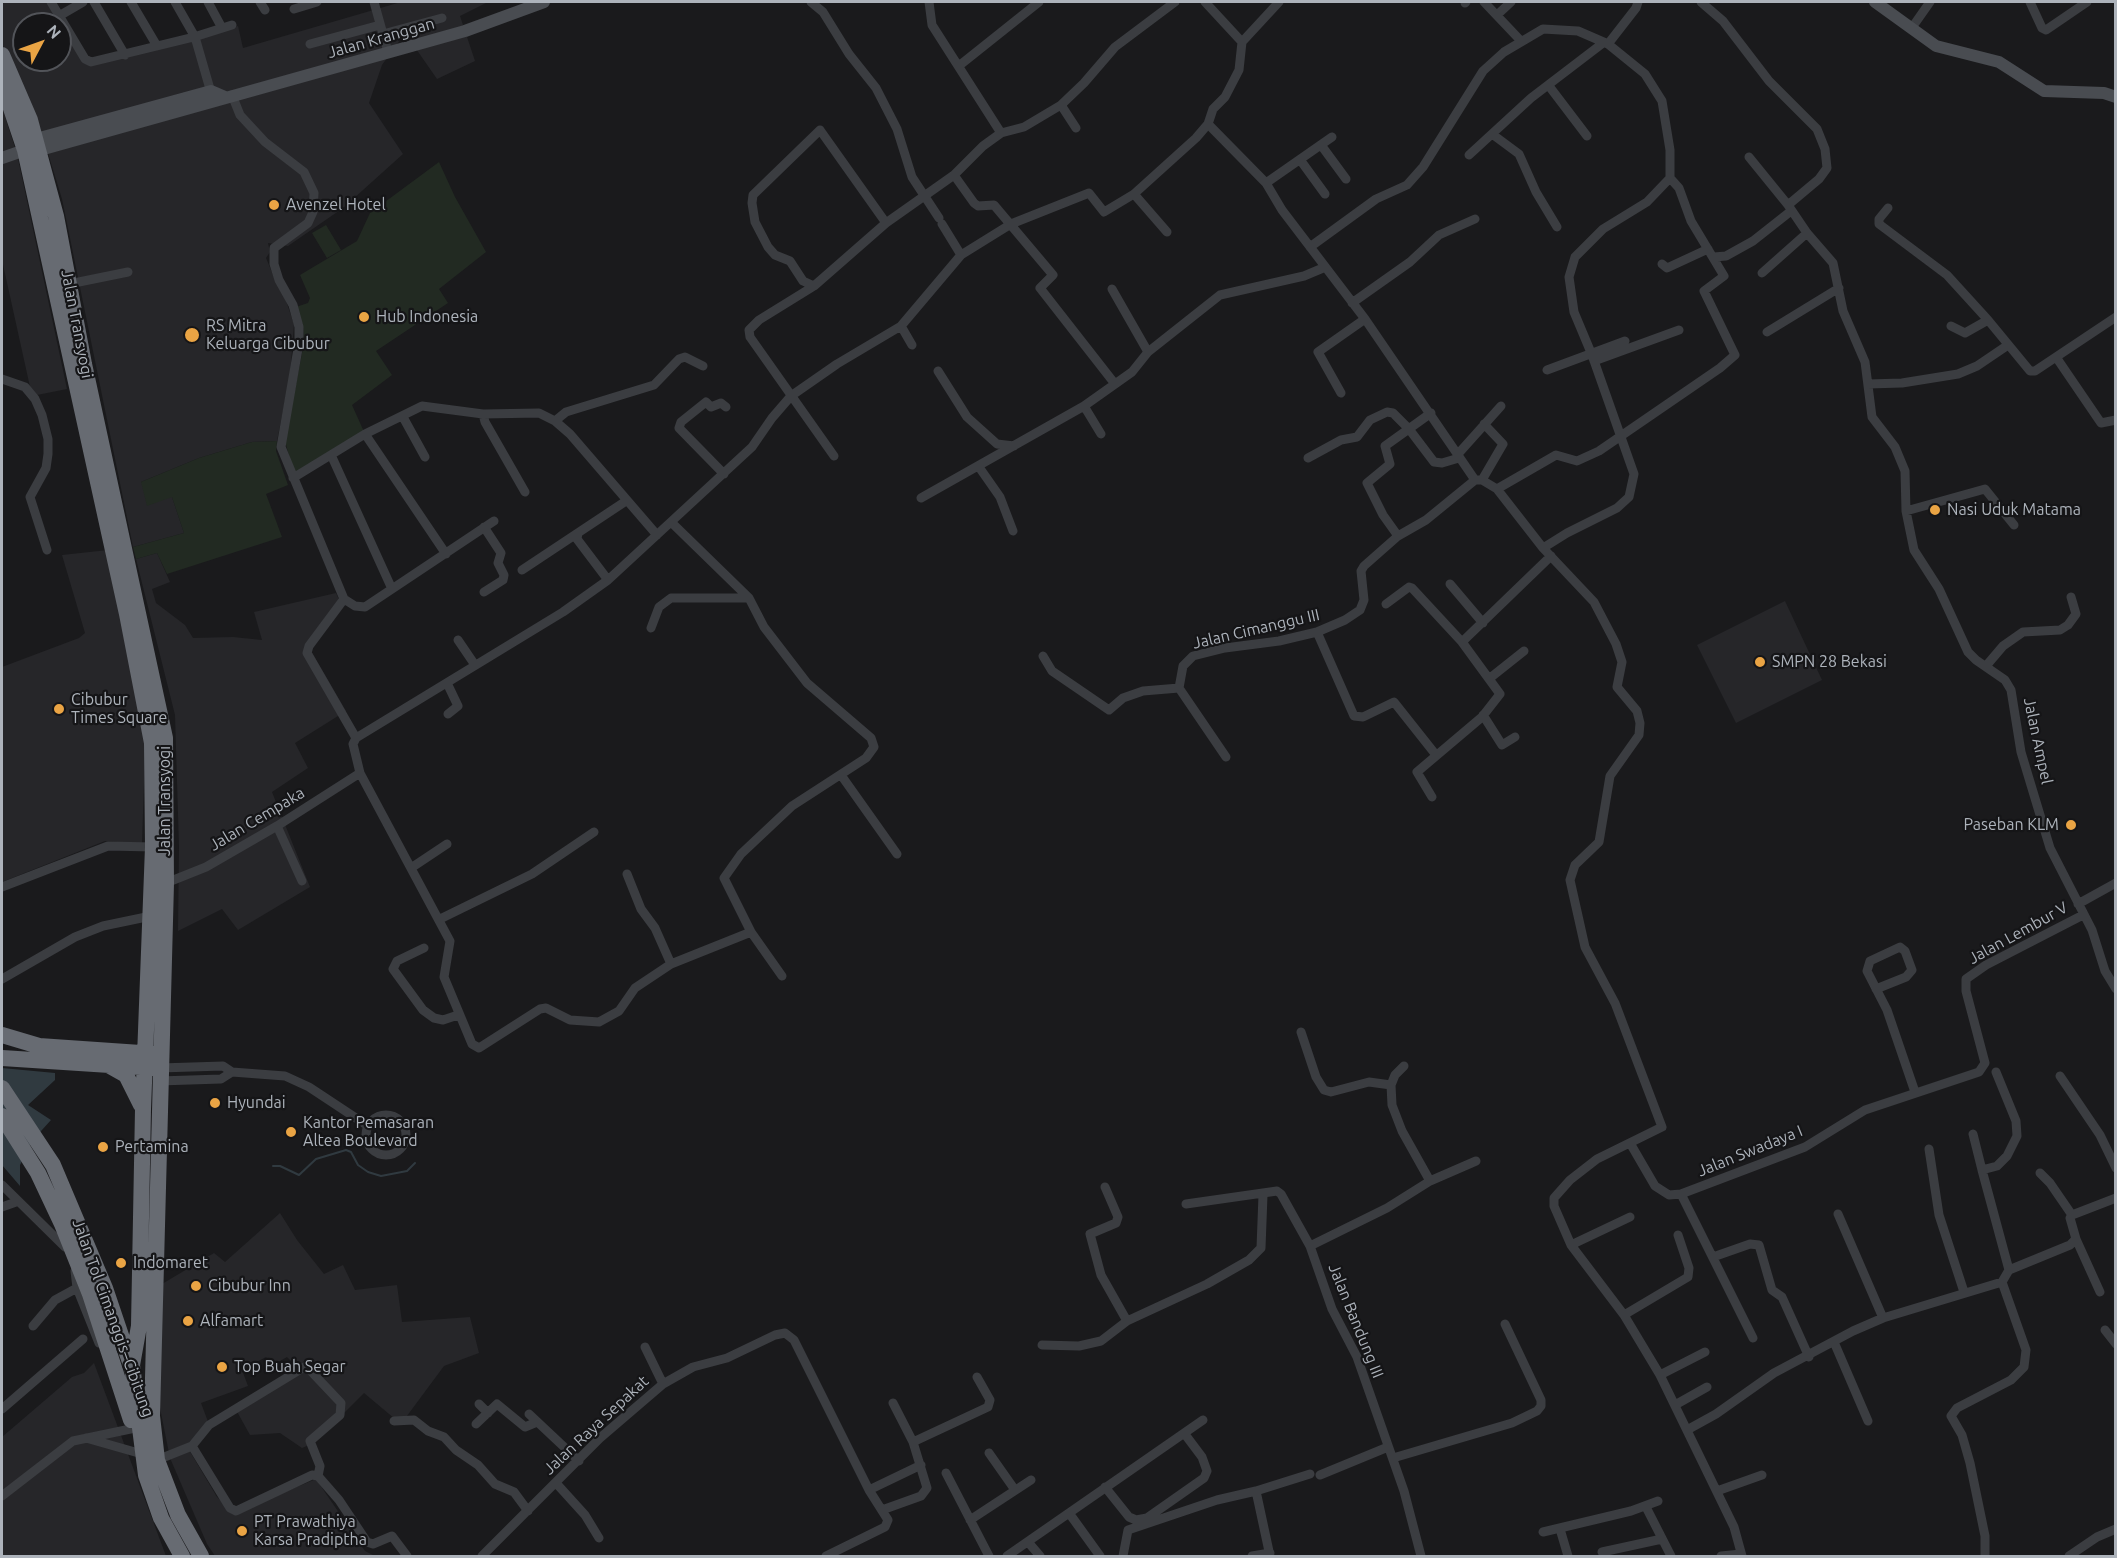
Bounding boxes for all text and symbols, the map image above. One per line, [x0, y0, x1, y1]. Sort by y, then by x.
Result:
north arrow [12, 12, 72, 72]
street label: Jalan Kranggan [325, 14, 437, 62]
text: N [43, 21, 65, 42]
place label: Avenzel Hotel [286, 195, 386, 215]
marker: Avenzel Hotel [267, 198, 281, 212]
street label: Jalan Transyogi [57, 268, 97, 380]
place label: Hub Indonesia [376, 307, 478, 327]
marker: Hub Indonesia [357, 310, 371, 324]
place label: RS Mitra Keluarga Cibubur [206, 316, 330, 354]
marker: RS Mitra Keluarga Cibubur [183, 326, 201, 344]
place label: Nasi Uduk Matama [1947, 500, 2081, 520]
marker: Nasi Uduk Matama [1928, 503, 1942, 517]
street label: Jalan Cimanggu III [1191, 605, 1321, 653]
place label: SMPN 28 Bekasi [1772, 652, 1887, 672]
marker: SMPN 28 Bekasi [1753, 655, 1767, 669]
place label: Cibubur Times Square [71, 690, 167, 728]
street label: Jalan Ampel [2019, 696, 2057, 786]
marker: Cibubur Times Square [52, 702, 66, 716]
street label: Jalan Transyogi [155, 746, 175, 856]
street label: Jalan Cempaka [206, 783, 308, 855]
place label: Paseban KLM [1963, 815, 2059, 835]
marker: Paseban KLM [2064, 818, 2078, 832]
street label: Jalan Lembur V [1965, 898, 2071, 968]
place label: Hyundai [227, 1093, 286, 1113]
marker: Hyundai [208, 1096, 222, 1110]
place label: Kantor Pemasaran Altea Boulevard [303, 1113, 434, 1151]
street label: Jalan Swadaya I [1695, 1121, 1805, 1181]
marker: Kantor Pemasaran Altea Boulevard [284, 1125, 298, 1139]
place label: Pertamina [115, 1137, 189, 1157]
marker: Pertamina [96, 1140, 110, 1154]
street label: Jalan Tol Cimanggis–Cibitung [68, 1216, 158, 1420]
place label: Indomaret [133, 1253, 208, 1273]
marker: Indomaret [114, 1256, 128, 1270]
street label: Jalan Bandung III [1324, 1261, 1388, 1381]
place label: Cibubur Inn [208, 1276, 291, 1296]
marker: Cibubur Inn [189, 1279, 203, 1293]
place label: Alfamart [200, 1311, 263, 1331]
marker: Alfamart [181, 1314, 195, 1328]
place label: Top Buah Segar [234, 1357, 346, 1377]
marker: Top Buah Segar [215, 1360, 229, 1374]
street label: Jalan Raya Sepakat [540, 1371, 652, 1479]
place label: PT Prawathiya Karsa Pradiptha [254, 1512, 367, 1550]
marker: PT Prawathiya Karsa Pradiptha [235, 1524, 249, 1538]

